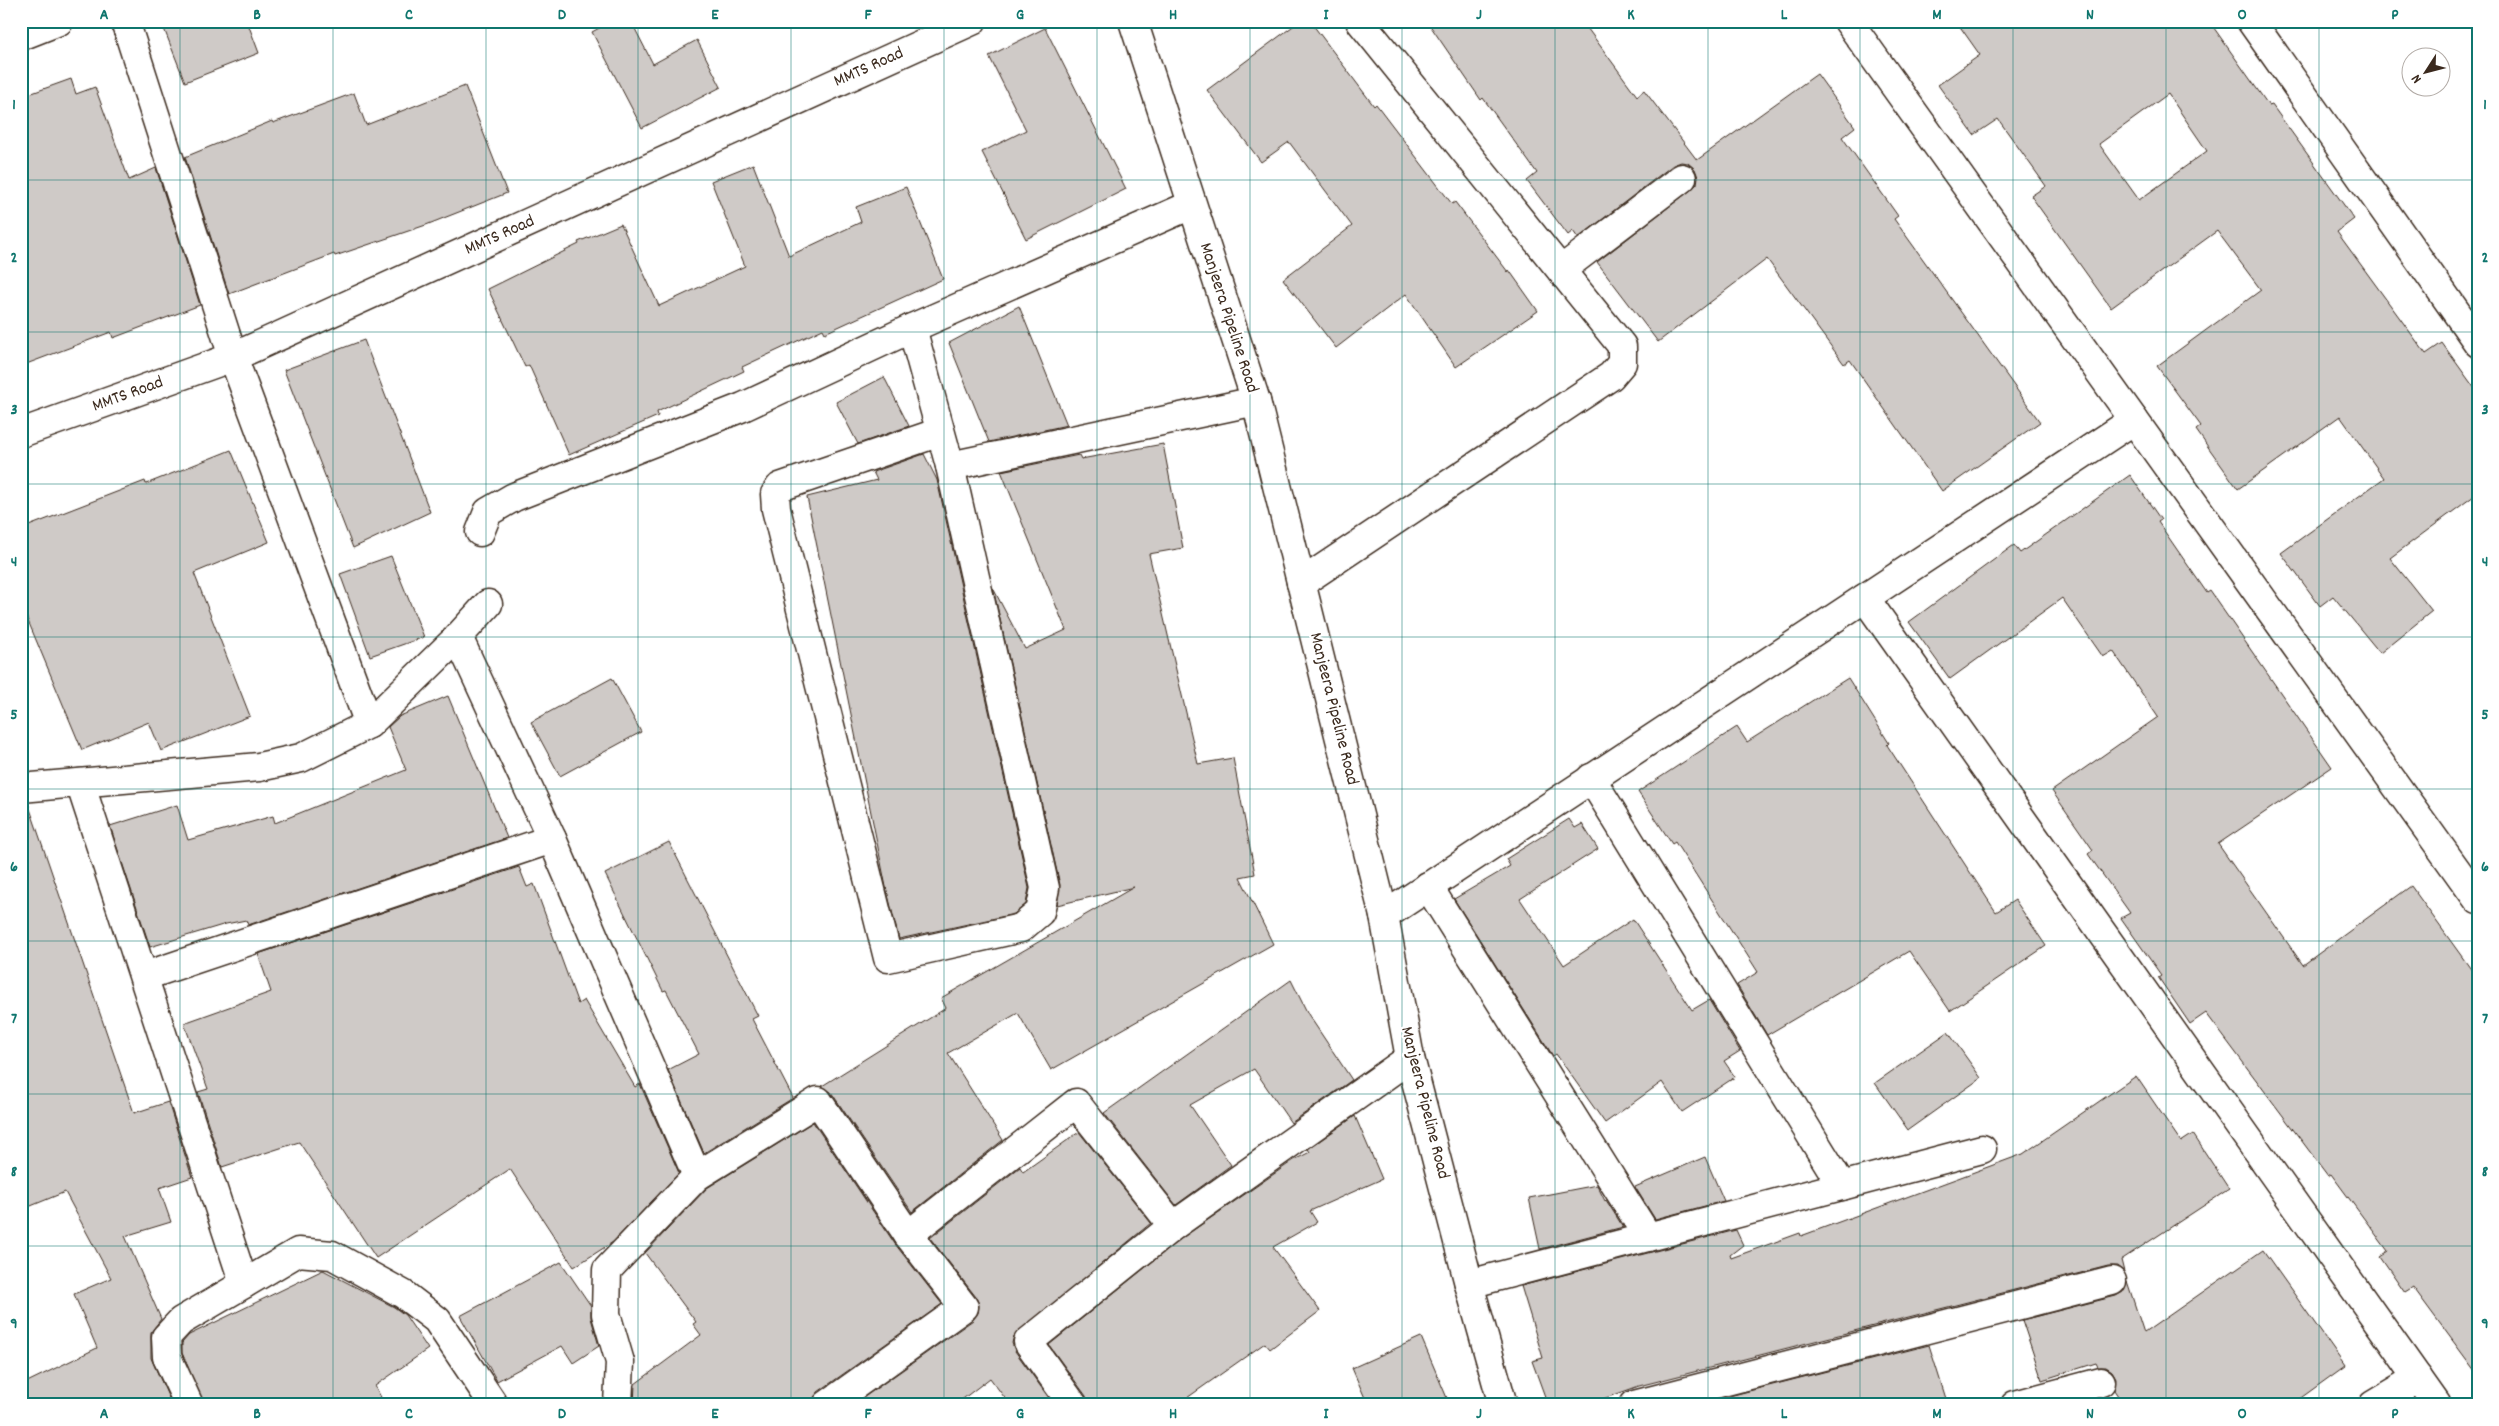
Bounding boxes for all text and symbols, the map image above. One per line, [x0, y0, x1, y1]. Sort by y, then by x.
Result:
text: A [100, 4, 109, 27]
text: B [253, 4, 261, 27]
text: C [405, 4, 413, 27]
text: D [558, 4, 567, 27]
text: E [711, 4, 719, 27]
text: F [864, 4, 872, 27]
text: G [1016, 4, 1024, 27]
text: H [1169, 4, 1177, 27]
text: I [1324, 4, 1330, 27]
text: J [1476, 4, 1482, 27]
text: K [1627, 4, 1635, 27]
text: L [1781, 4, 1788, 27]
text: M [1932, 4, 1942, 27]
text: N [2086, 4, 2094, 27]
text: O [2237, 4, 2247, 27]
text: P [2391, 4, 2399, 27]
street label: MMTS Road [830, 42, 908, 94]
north arrow [2402, 48, 2452, 98]
text: N [2407, 70, 2427, 87]
text: 1 [12, 94, 16, 117]
text: 1 [2483, 94, 2487, 117]
street label: MMTS Road [461, 210, 539, 262]
street label: Manjeera Pipeline Road [1192, 240, 1264, 396]
text: 2 [11, 247, 18, 270]
text: 2 [2482, 247, 2489, 270]
street label: MMTS Road [89, 371, 167, 419]
text: 3 [10, 399, 18, 422]
text: 3 [2481, 399, 2489, 422]
text: 4 [11, 551, 17, 574]
text: 4 [2482, 551, 2488, 574]
street label: Manjeera Pipeline Road [1302, 630, 1364, 788]
text: 5 [10, 704, 18, 727]
text: 5 [2481, 704, 2489, 727]
text: 6 [10, 856, 18, 879]
text: 6 [2481, 856, 2489, 879]
text: 7 [11, 1008, 17, 1031]
text: 7 [2482, 1008, 2488, 1031]
street label: Manjeera Pipeline Road [1393, 1024, 1455, 1182]
text: 8 [11, 1161, 18, 1184]
text: 8 [2482, 1161, 2489, 1184]
text: 9 [10, 1313, 18, 1336]
text: 9 [2481, 1313, 2489, 1336]
text: A [100, 1403, 109, 1426]
text: B [253, 1403, 261, 1426]
text: C [405, 1403, 413, 1426]
text: D [558, 1403, 567, 1426]
text: E [711, 1403, 719, 1426]
text: F [864, 1403, 872, 1426]
text: G [1016, 1403, 1024, 1426]
text: H [1169, 1403, 1177, 1426]
text: I [1324, 1403, 1330, 1426]
text: J [1476, 1403, 1482, 1426]
text: K [1627, 1403, 1635, 1426]
text: L [1781, 1403, 1788, 1426]
text: M [1932, 1403, 1942, 1426]
text: N [2086, 1403, 2094, 1426]
text: O [2237, 1403, 2247, 1426]
text: P [2391, 1403, 2399, 1426]

